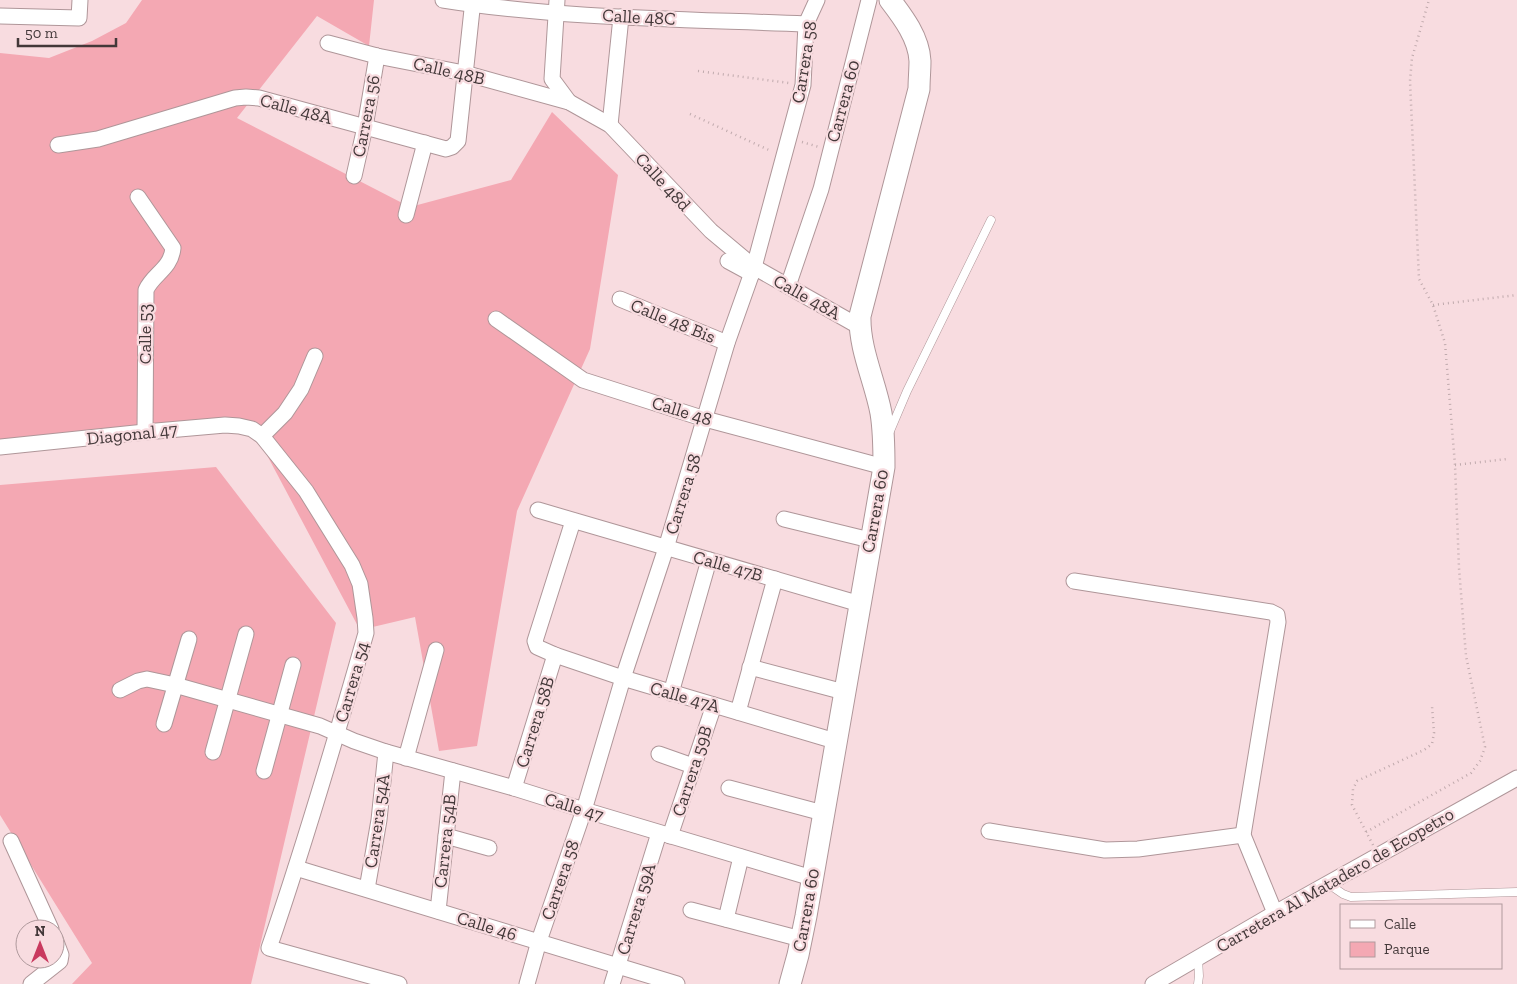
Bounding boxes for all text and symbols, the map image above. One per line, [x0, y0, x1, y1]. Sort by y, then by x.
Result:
street label: Calle 48C [602, 4, 676, 30]
scale bar [18, 15, 115, 47]
street label: Carrera 58 [787, 19, 821, 105]
text: 50 m [25, 24, 58, 42]
street label: Calle 48B [411, 52, 487, 90]
street label: Carrera 60 [821, 58, 865, 144]
street label: Carrera 56 [347, 73, 385, 159]
street label: Calle 48A [258, 89, 335, 129]
street label: Calle 48d [630, 148, 696, 216]
street label: Calle 48A [770, 270, 845, 325]
street label: Calle 48 Bis [627, 294, 719, 348]
street label: Calle 53 [134, 304, 156, 364]
street label: Calle 48 [649, 391, 715, 431]
street label: Diagonal 47 [85, 418, 179, 450]
street label: Carrera 58 [660, 451, 706, 537]
street label: Carrera 60 [857, 468, 893, 554]
street label: Calle 47B [691, 546, 765, 586]
street label: Carrera 54 [330, 639, 374, 725]
street label: Carrera 58B [511, 674, 559, 770]
street label: Calle 47A [648, 677, 723, 718]
street label: Carrera 59B [667, 723, 717, 819]
street label: Carrera 54A [360, 772, 395, 869]
street label: Calle 47 [542, 788, 607, 826]
street label: Carrera 54B [429, 793, 461, 889]
street label: Carretera Al Matadero de Ecopetro [1212, 803, 1458, 957]
street label: Carrera 58 [536, 837, 584, 923]
street label: Carrera 59A [612, 860, 660, 957]
street label: Carrera 60 [788, 867, 824, 953]
legend [1340, 904, 1502, 969]
street label: Calle 46 [454, 906, 520, 946]
text: Calle [1384, 915, 1416, 933]
north arrow [15, 919, 65, 969]
text: N [35, 923, 46, 940]
text: Parque [1384, 940, 1430, 958]

